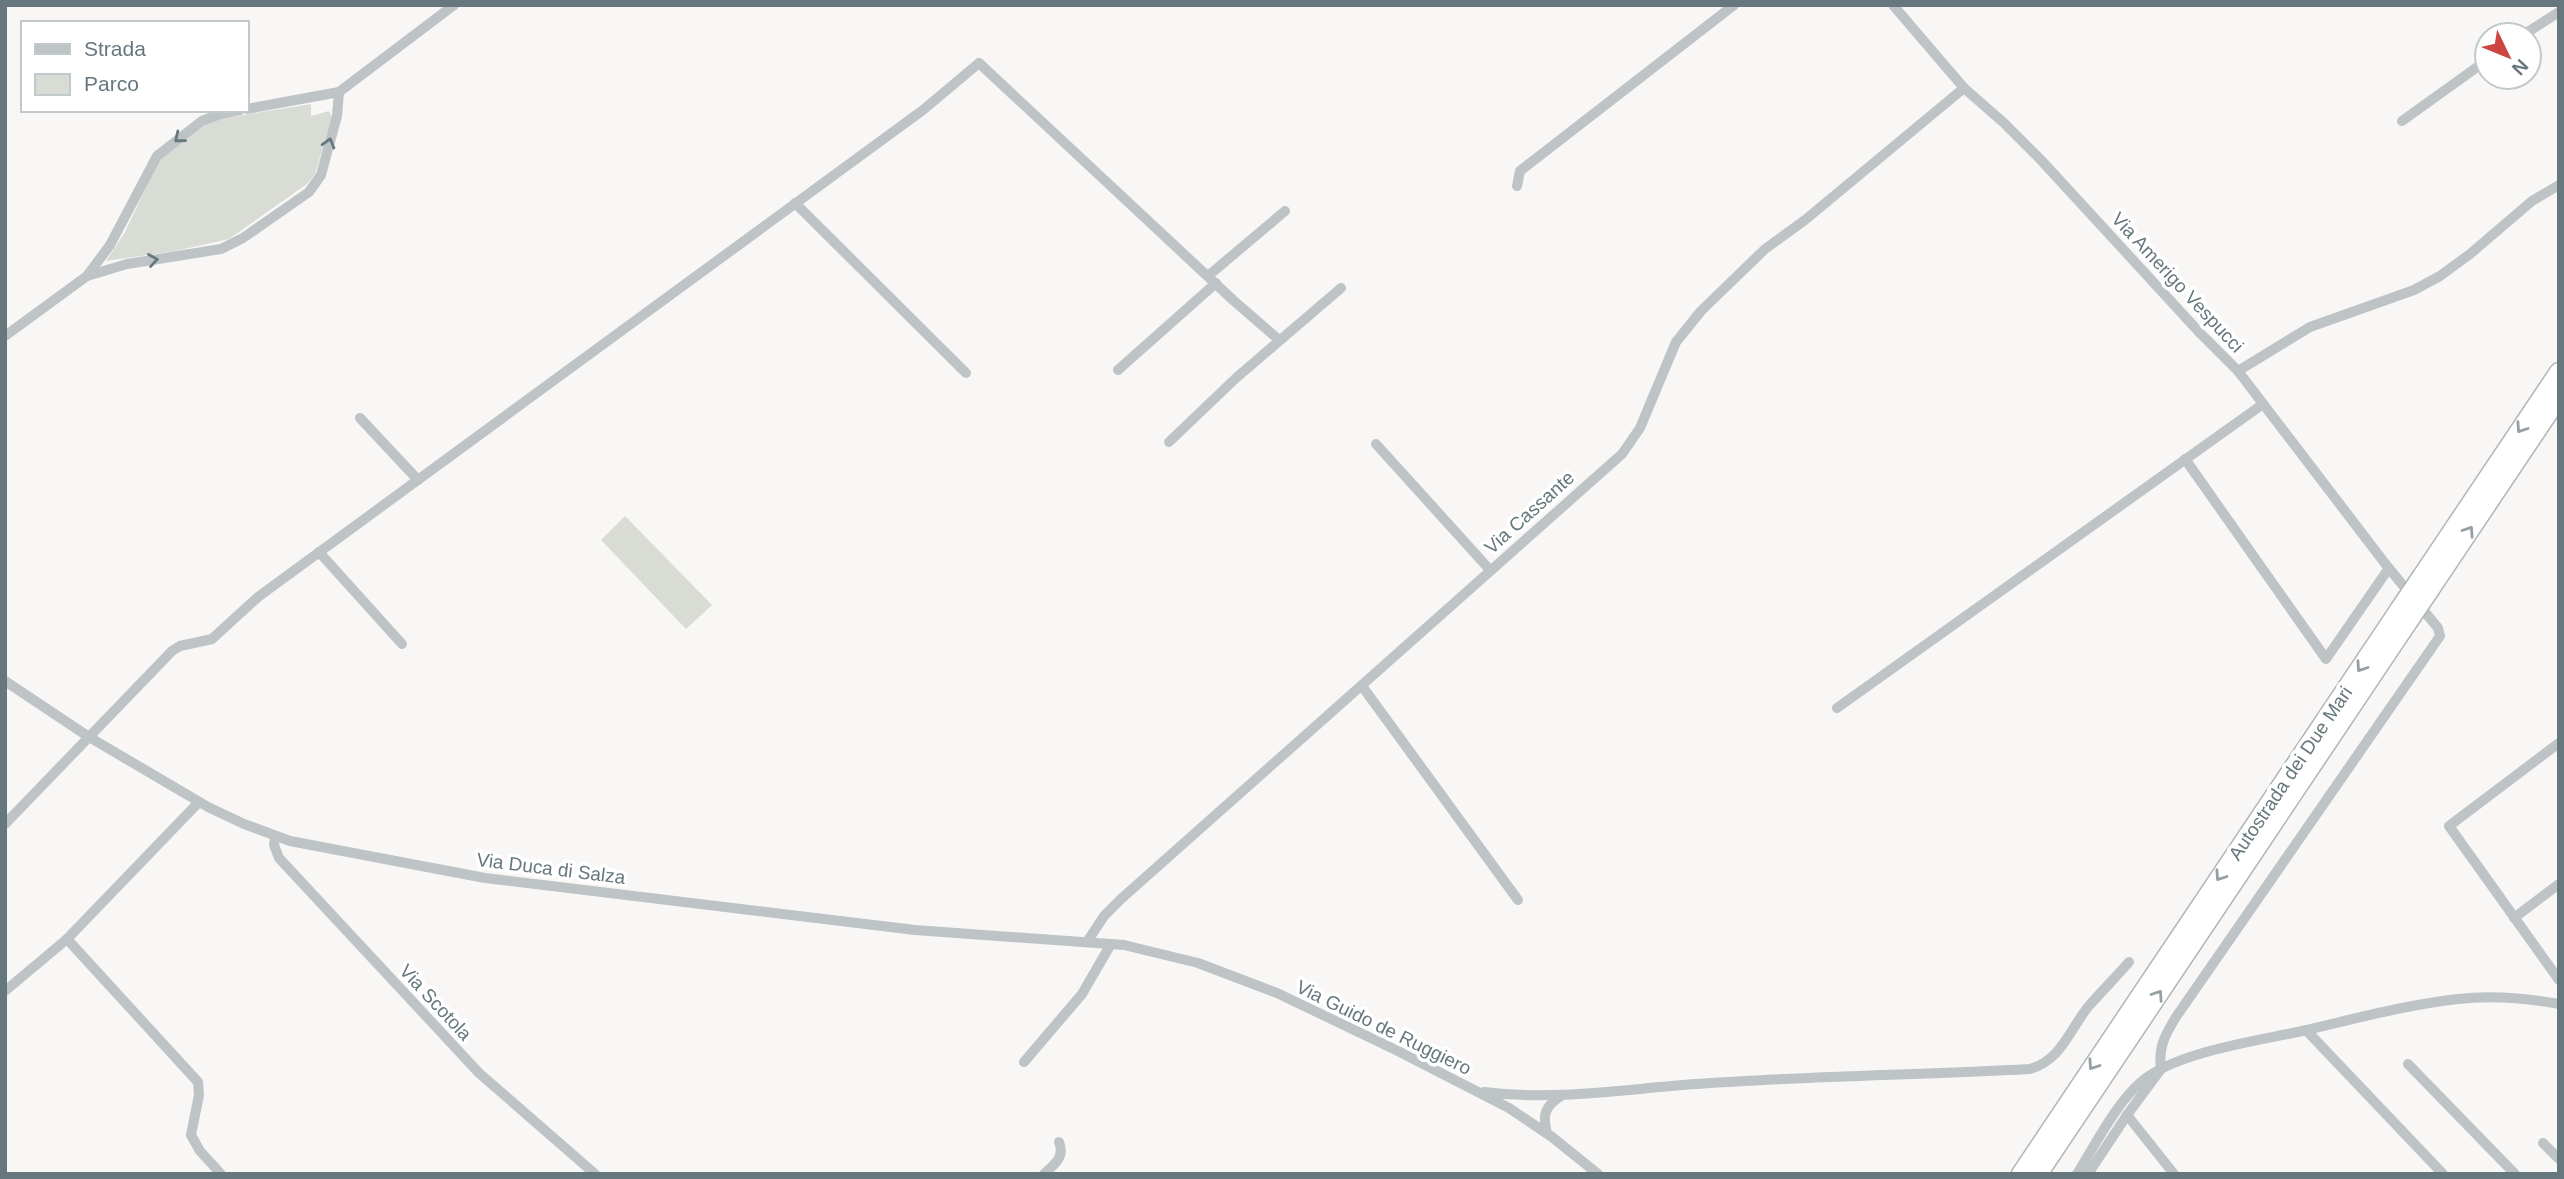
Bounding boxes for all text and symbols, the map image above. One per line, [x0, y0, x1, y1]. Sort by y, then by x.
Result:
legend [21, 21, 248, 112]
north arrow [2473, 21, 2543, 91]
text: Strada [84, 37, 146, 60]
text: N [2508, 55, 2532, 79]
text: Parco [84, 72, 139, 95]
one-way arrow [174, 130, 187, 142]
one-way arrow [321, 137, 336, 149]
street label: Via Amerigo Vespucci [2107, 208, 2248, 357]
one-way arrow [147, 253, 159, 268]
one-way arrow [2517, 420, 2529, 433]
street label: Via Cassante [1480, 467, 1578, 558]
one-way arrow [2461, 526, 2473, 539]
one-way arrow [2356, 659, 2369, 672]
street label: Autostrada dei Due Mari [2224, 682, 2356, 864]
street label: Via Duca di Salza [475, 849, 627, 888]
one-way arrow [2215, 869, 2228, 882]
street label: Via Scotola [395, 960, 476, 1045]
street label: Via Guido de Ruggiero [1293, 976, 1475, 1079]
one-way arrow [2149, 990, 2162, 1003]
one-way arrow [2089, 1057, 2102, 1070]

